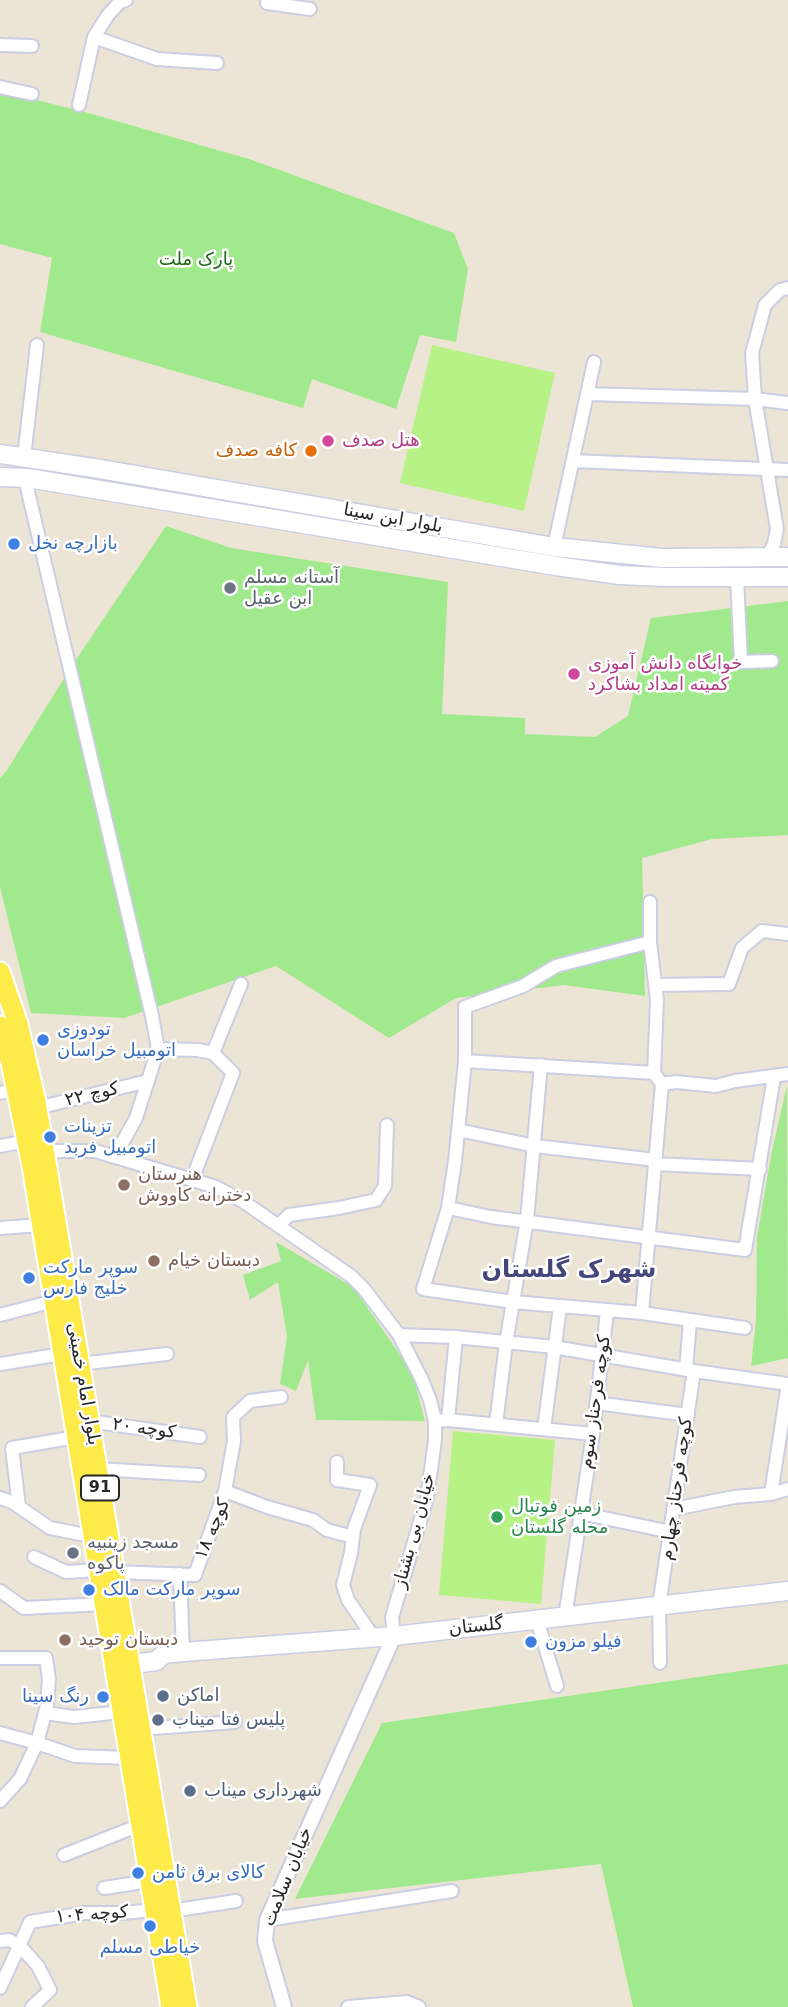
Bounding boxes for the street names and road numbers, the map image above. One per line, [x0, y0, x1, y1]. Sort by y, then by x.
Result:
street label: بلوار ابن سینا [342, 500, 444, 538]
street label: کوچ ۲۲ [63, 1078, 121, 1112]
street label: بلوار امام خمینی [62, 1321, 104, 1447]
street label: کوچه فرحناز سوم [576, 1334, 616, 1470]
street label: کوچه ۲۰ [111, 1414, 177, 1444]
street label: کوچه فرحناز چهارم [656, 1416, 698, 1562]
street label: خیابان بی بشناز [389, 1471, 441, 1591]
road number: 91 [81, 1476, 119, 1500]
street label: کوچه ۱۸ [191, 1495, 235, 1563]
street label: گلستان [448, 1613, 504, 1641]
street label: خیابان سلامت [258, 1824, 318, 1930]
street label: کوچه ۱۰۴ [55, 1902, 129, 1928]

